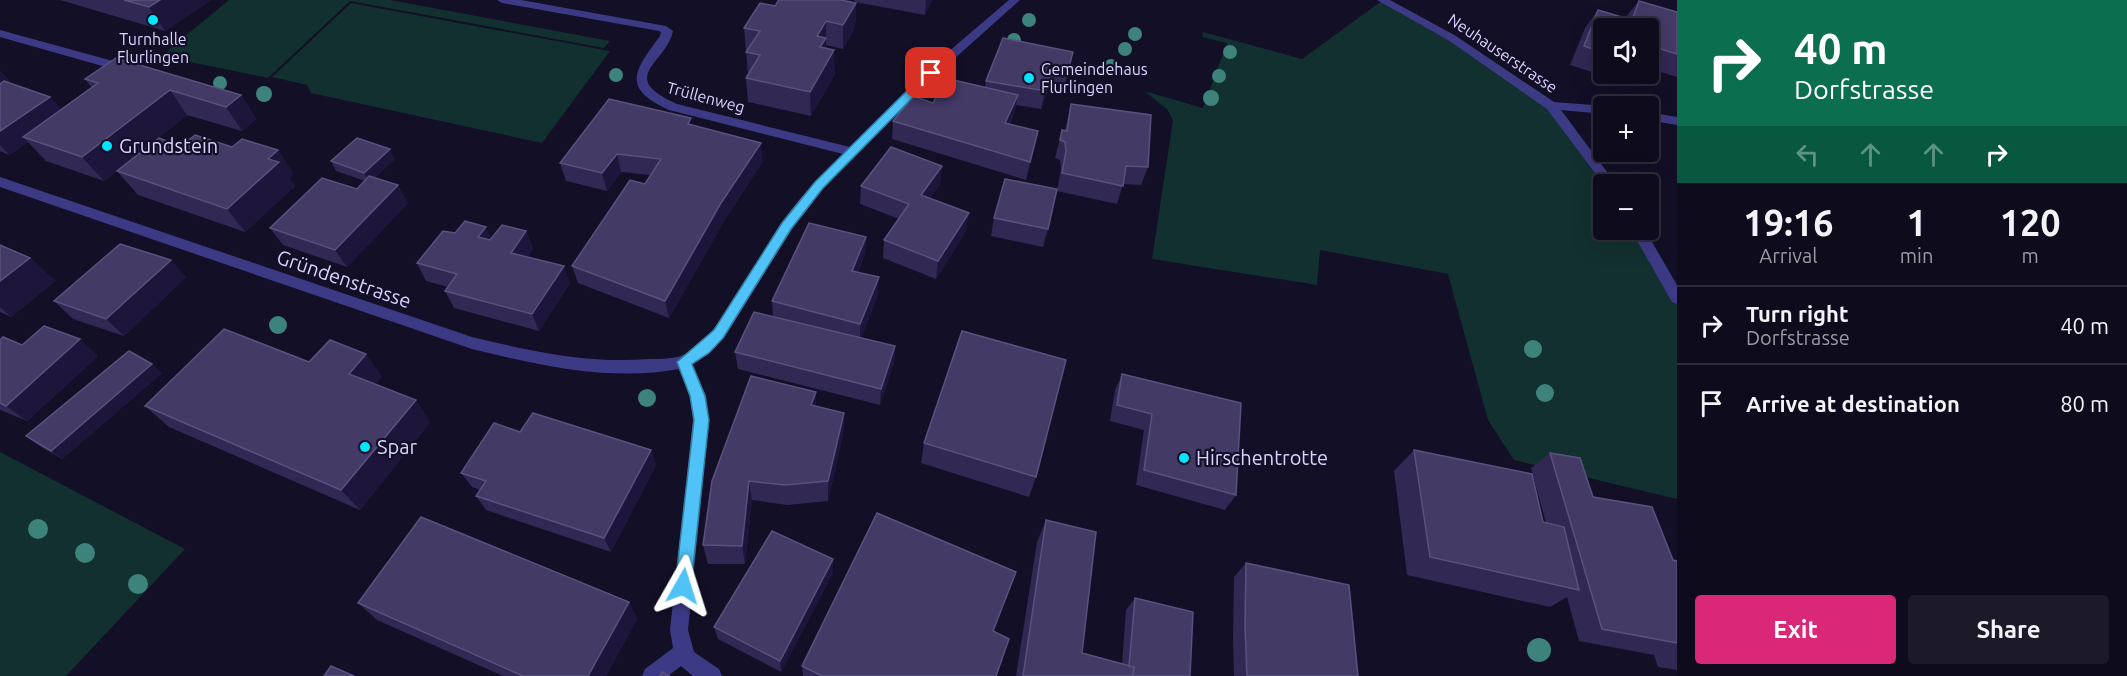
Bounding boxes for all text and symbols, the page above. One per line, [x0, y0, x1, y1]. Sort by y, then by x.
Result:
street label: Neuhauserstrasse [1445, 10, 1561, 96]
marker: Turnhalle Flurlingen [146, 13, 160, 27]
map controls [1593, 18, 1659, 240]
button: sound [1593, 18, 1659, 84]
icon: right [1695, 24, 1773, 102]
text: 40 m [1794, 25, 1888, 72]
place label: Turnhalle Flurlingen [117, 30, 189, 66]
pin [905, 47, 956, 98]
icon: arrive [914, 56, 947, 89]
place label: Gemeindehaus Flurlingen [1041, 60, 1148, 96]
marker: Gemeindehaus Flurlingen [1022, 71, 1036, 85]
text: Dorfstrasse [1794, 74, 1934, 104]
street label: Trüllenweg [665, 78, 747, 116]
button: + [1593, 96, 1659, 162]
place label: Grundstein [119, 134, 218, 157]
icon: left [1791, 138, 1824, 171]
icon: ahead [1854, 138, 1887, 171]
icon: ahead [1917, 138, 1950, 171]
icon: right [1980, 138, 2013, 171]
marker: Grundstein [100, 139, 114, 153]
button: − [1593, 174, 1659, 240]
text: 19:16 [1743, 202, 1833, 243]
text: 1 [1906, 202, 1927, 243]
text: 120 [2000, 202, 2061, 243]
text: Arrival [1759, 244, 1818, 267]
text: min [1900, 244, 1933, 267]
text: m [2022, 244, 2039, 267]
street label: Gründenstrasse [274, 245, 414, 312]
text: Turn right [1746, 301, 1848, 326]
icon: right [1695, 309, 1728, 342]
text: 40 m [2060, 313, 2109, 338]
text: Dorfstrasse [1746, 326, 1850, 349]
icon: arrive [1695, 387, 1728, 420]
text: Arrive at destination [1746, 391, 1960, 416]
text: 80 m [2060, 391, 2109, 416]
place label: Spar [377, 435, 417, 458]
marker: Spar [358, 440, 372, 454]
place label: Hirschentrotte [1196, 446, 1328, 469]
marker: Hirschentrotte [1177, 451, 1191, 465]
position arrow [651, 554, 715, 618]
button: Exit [1695, 595, 1896, 664]
button: Share [1908, 595, 2109, 664]

